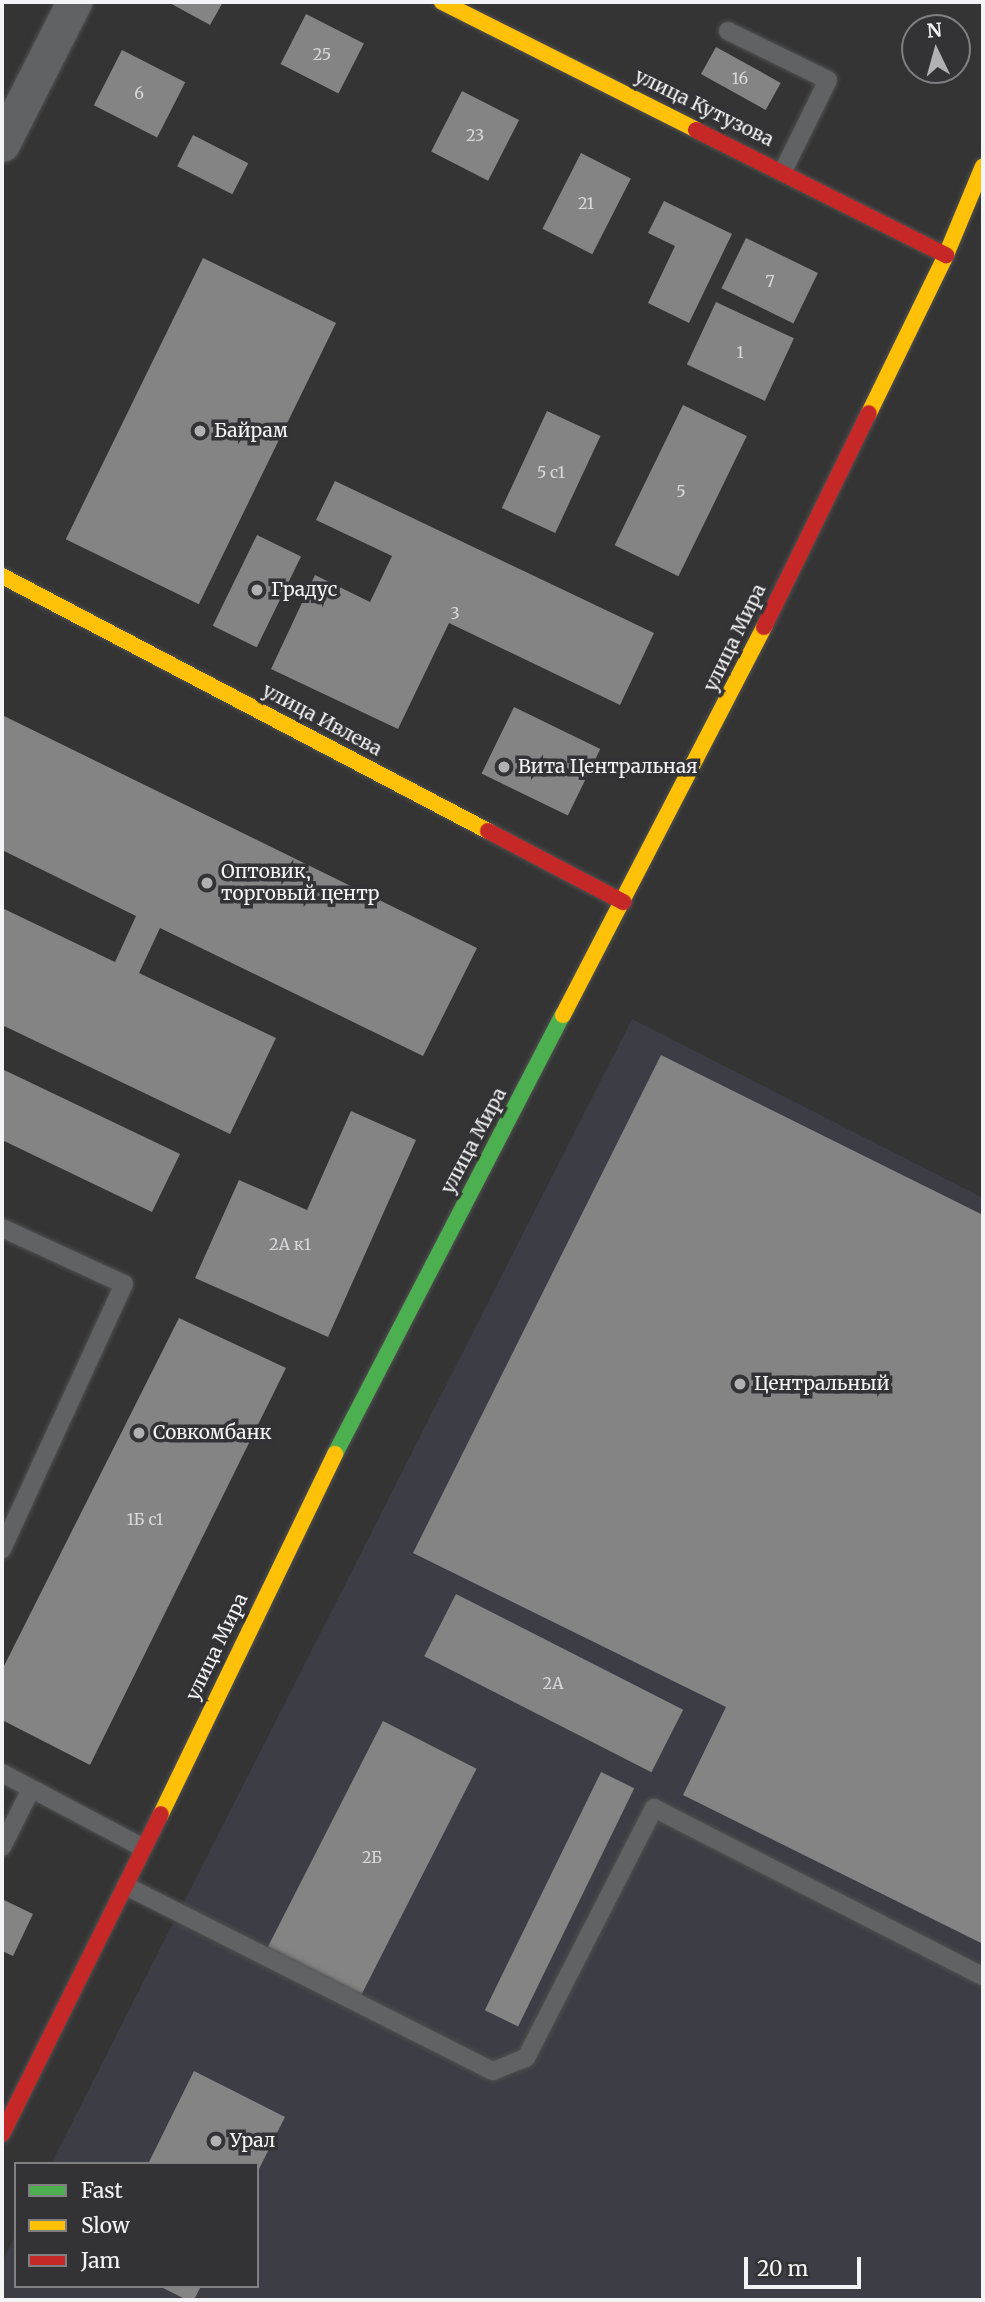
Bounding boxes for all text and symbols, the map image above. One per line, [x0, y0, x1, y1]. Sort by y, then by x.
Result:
north arrow [901, 14, 971, 84]
text: N [926, 17, 943, 43]
house number: 25 [313, 44, 331, 64]
street label: улица Кутузова [631, 65, 777, 151]
house number: 16 [732, 68, 748, 88]
house number: 6 [134, 83, 144, 103]
house number: 23 [466, 125, 484, 145]
house number: 21 [578, 193, 594, 213]
house number: 7 [765, 271, 775, 291]
house number: 1 [736, 342, 744, 362]
place label: Байрам [214, 420, 288, 442]
marker: Байрам [192, 423, 208, 439]
house number: 5 с1 [537, 462, 565, 482]
house number: 5 [676, 481, 686, 501]
place label: Градус [271, 579, 337, 601]
street label: улица Мира [699, 581, 771, 695]
marker: Градус [249, 582, 265, 598]
house number: 3 [450, 603, 460, 623]
street label: улица Ивлева [258, 679, 386, 761]
place label: Вита Центральная [518, 756, 698, 778]
marker: Вита Центральная [496, 759, 512, 775]
place label: Оптовик, торговый центр [221, 861, 379, 905]
marker: Оптовик, торговый центр [199, 875, 215, 891]
street label: улица Мира [437, 1084, 511, 1198]
house number: 2А к1 [269, 1234, 311, 1254]
place label: Центральный [754, 1373, 890, 1395]
marker: Центральный [732, 1376, 748, 1392]
place label: Совкомбанк [153, 1422, 271, 1444]
marker: Совкомбанк [131, 1425, 147, 1441]
house number: 1Б с1 [127, 1509, 163, 1529]
street label: улица Мира [181, 1590, 253, 1704]
house number: 2А [543, 1673, 563, 1693]
house number: 2Б [362, 1847, 382, 1867]
place label: Урал [230, 2130, 275, 2152]
marker: Урал [208, 2133, 224, 2149]
legend [14, 2162, 259, 2288]
text: Fast [81, 2177, 123, 2204]
text: Slow [81, 2212, 130, 2239]
scale bar [747, 2242, 864, 2286]
text: Jam [81, 2247, 120, 2274]
text: 20 m [757, 2255, 808, 2282]

